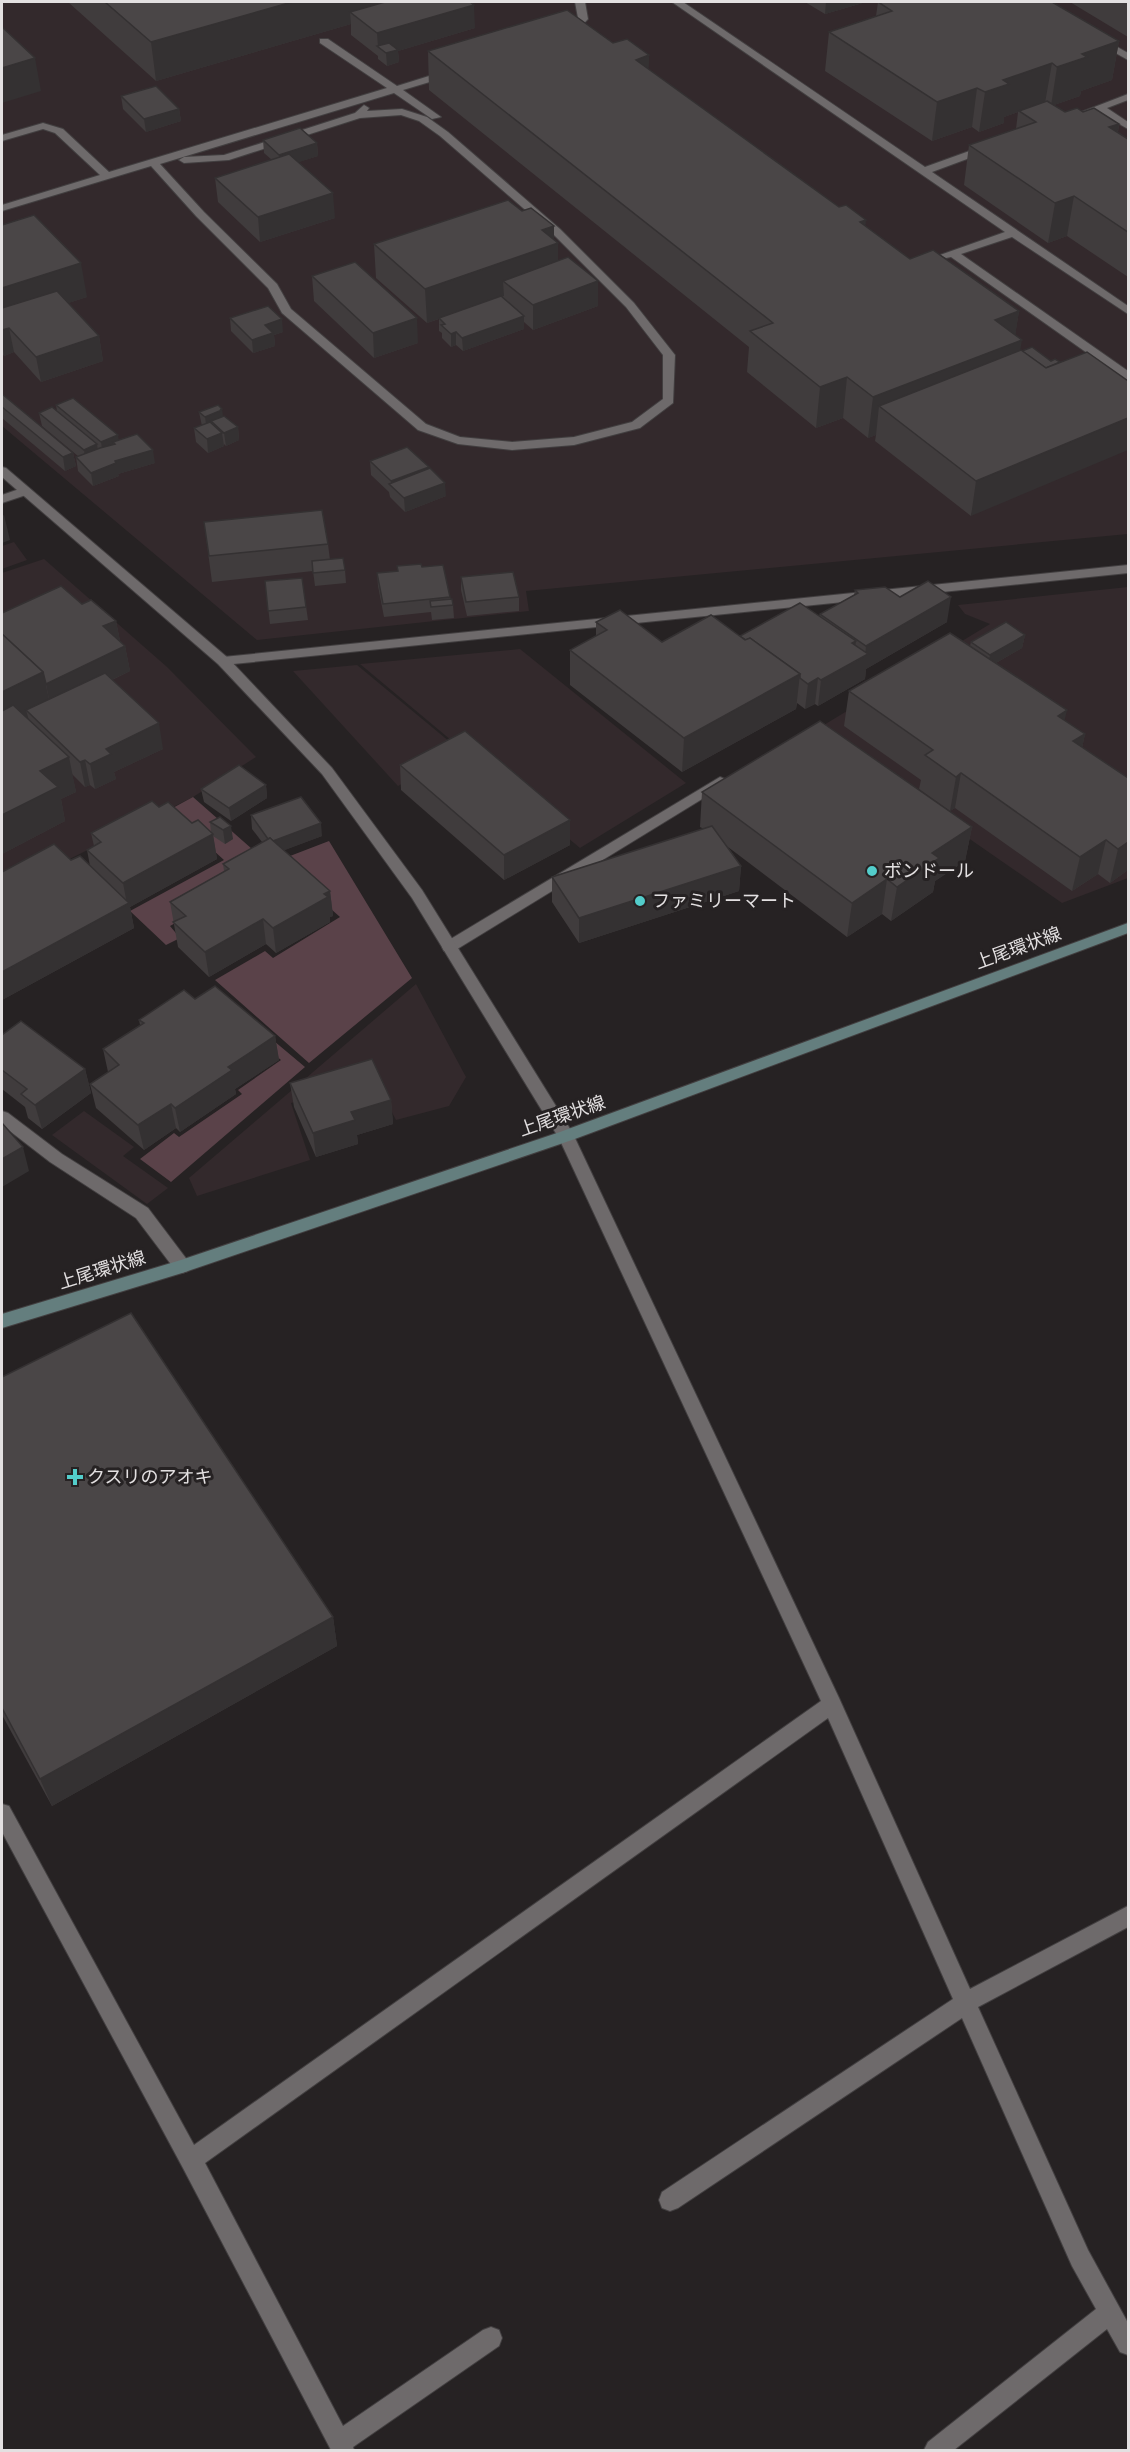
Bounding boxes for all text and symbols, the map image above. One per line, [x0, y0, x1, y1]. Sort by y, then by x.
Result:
place label: ボンドール [884, 860, 974, 882]
marker: ボンドール [865, 864, 879, 878]
place label: ファミリーマート [652, 890, 796, 912]
marker: ファミリーマート [633, 894, 647, 908]
street label: 上尾環状線 [972, 922, 1064, 974]
street label: 上尾環状線 [516, 1091, 608, 1141]
street label: 上尾環状線 [56, 1246, 148, 1294]
place label: クスリのアオキ [87, 1466, 212, 1488]
marker: クスリのアオキ [68, 1470, 82, 1484]

